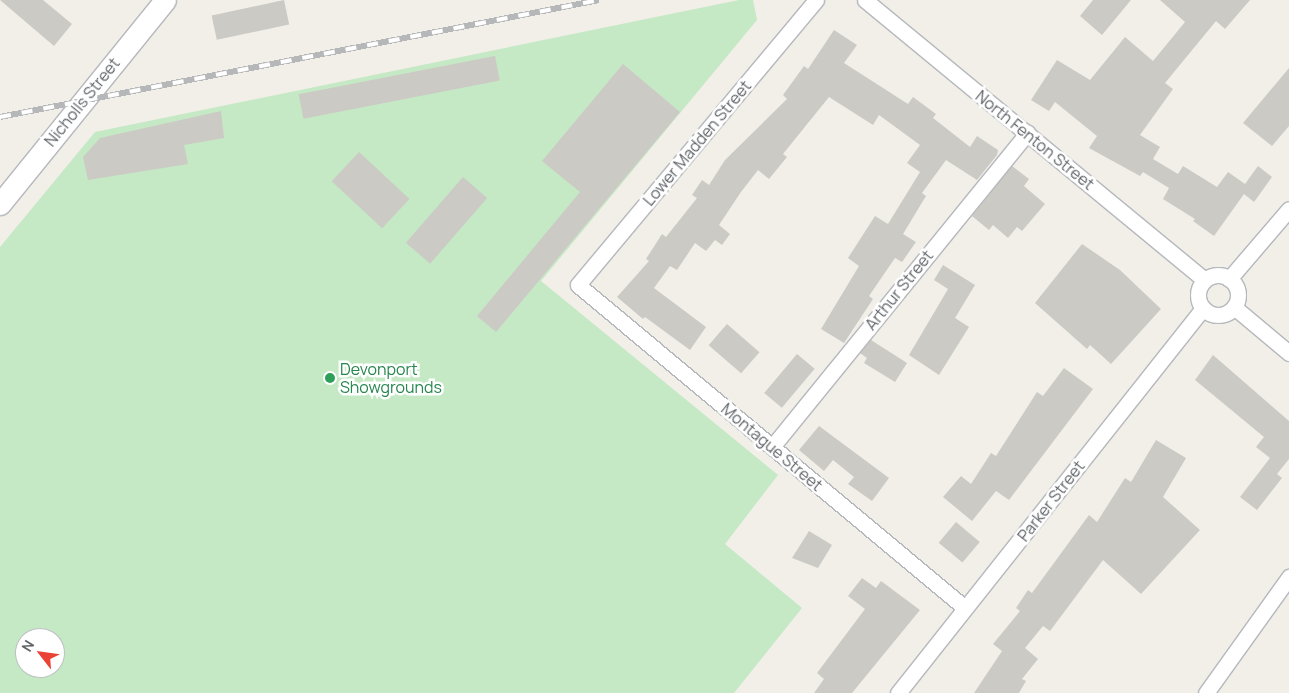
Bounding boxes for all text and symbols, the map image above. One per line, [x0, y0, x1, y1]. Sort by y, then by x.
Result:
street label: Nicholls Street [40, 54, 124, 150]
street label: Lower Madden Street [639, 76, 755, 210]
street label: North Fenton Street [972, 86, 1098, 194]
street label: Arthur Street [861, 246, 937, 334]
place label: Devonport Showgrounds [340, 359, 442, 397]
marker: Devonport Showgrounds [324, 372, 336, 384]
street label: Montague Street [717, 399, 827, 495]
street label: Parker Street [1014, 457, 1088, 545]
north arrow [15, 628, 65, 678]
text: N [17, 637, 38, 655]

